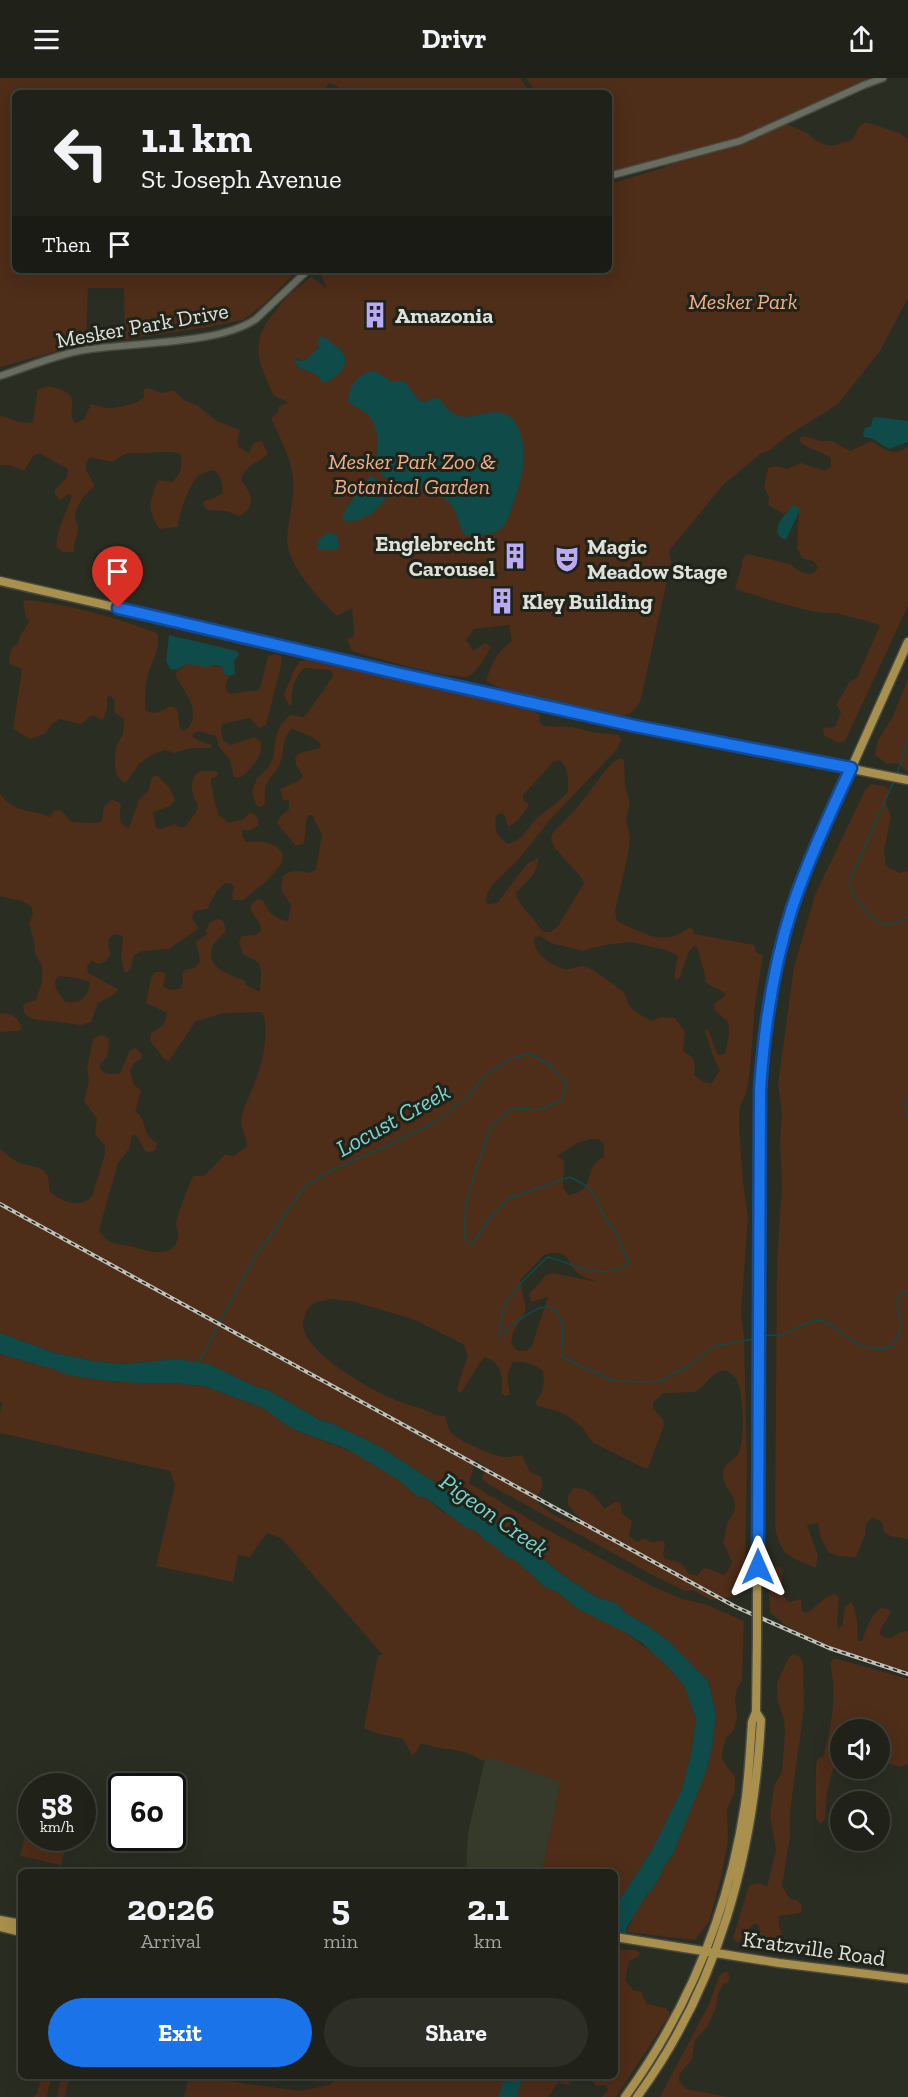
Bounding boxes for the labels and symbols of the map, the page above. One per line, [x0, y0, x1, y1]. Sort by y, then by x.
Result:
park label: Mesker Park [689, 288, 798, 315]
street label: Mesker Park Drive [54, 297, 230, 354]
building icon: Amazonia [360, 300, 390, 330]
place label: Amazonia [395, 302, 493, 329]
park label: Mesker Park Zoo & Botanical Garden [328, 448, 496, 500]
place label: Englebrecht Carousel [375, 530, 495, 582]
place label: Magic Meadow Stage [587, 533, 728, 585]
building icon: Englebrecht Carousel [500, 541, 530, 571]
theatre icon: Magic Meadow Stage [552, 544, 582, 574]
pin [92, 546, 143, 608]
building icon: Kley Building [487, 586, 517, 616]
place label: Kley Building [522, 588, 653, 615]
water label: Locust Creek [331, 1076, 455, 1163]
water label: Pigeon Creek [434, 1466, 555, 1563]
position arrow [726, 1535, 790, 1599]
speed limit sign: 60 [108, 1773, 186, 1851]
street label: Kratzville Road [741, 1925, 887, 1972]

